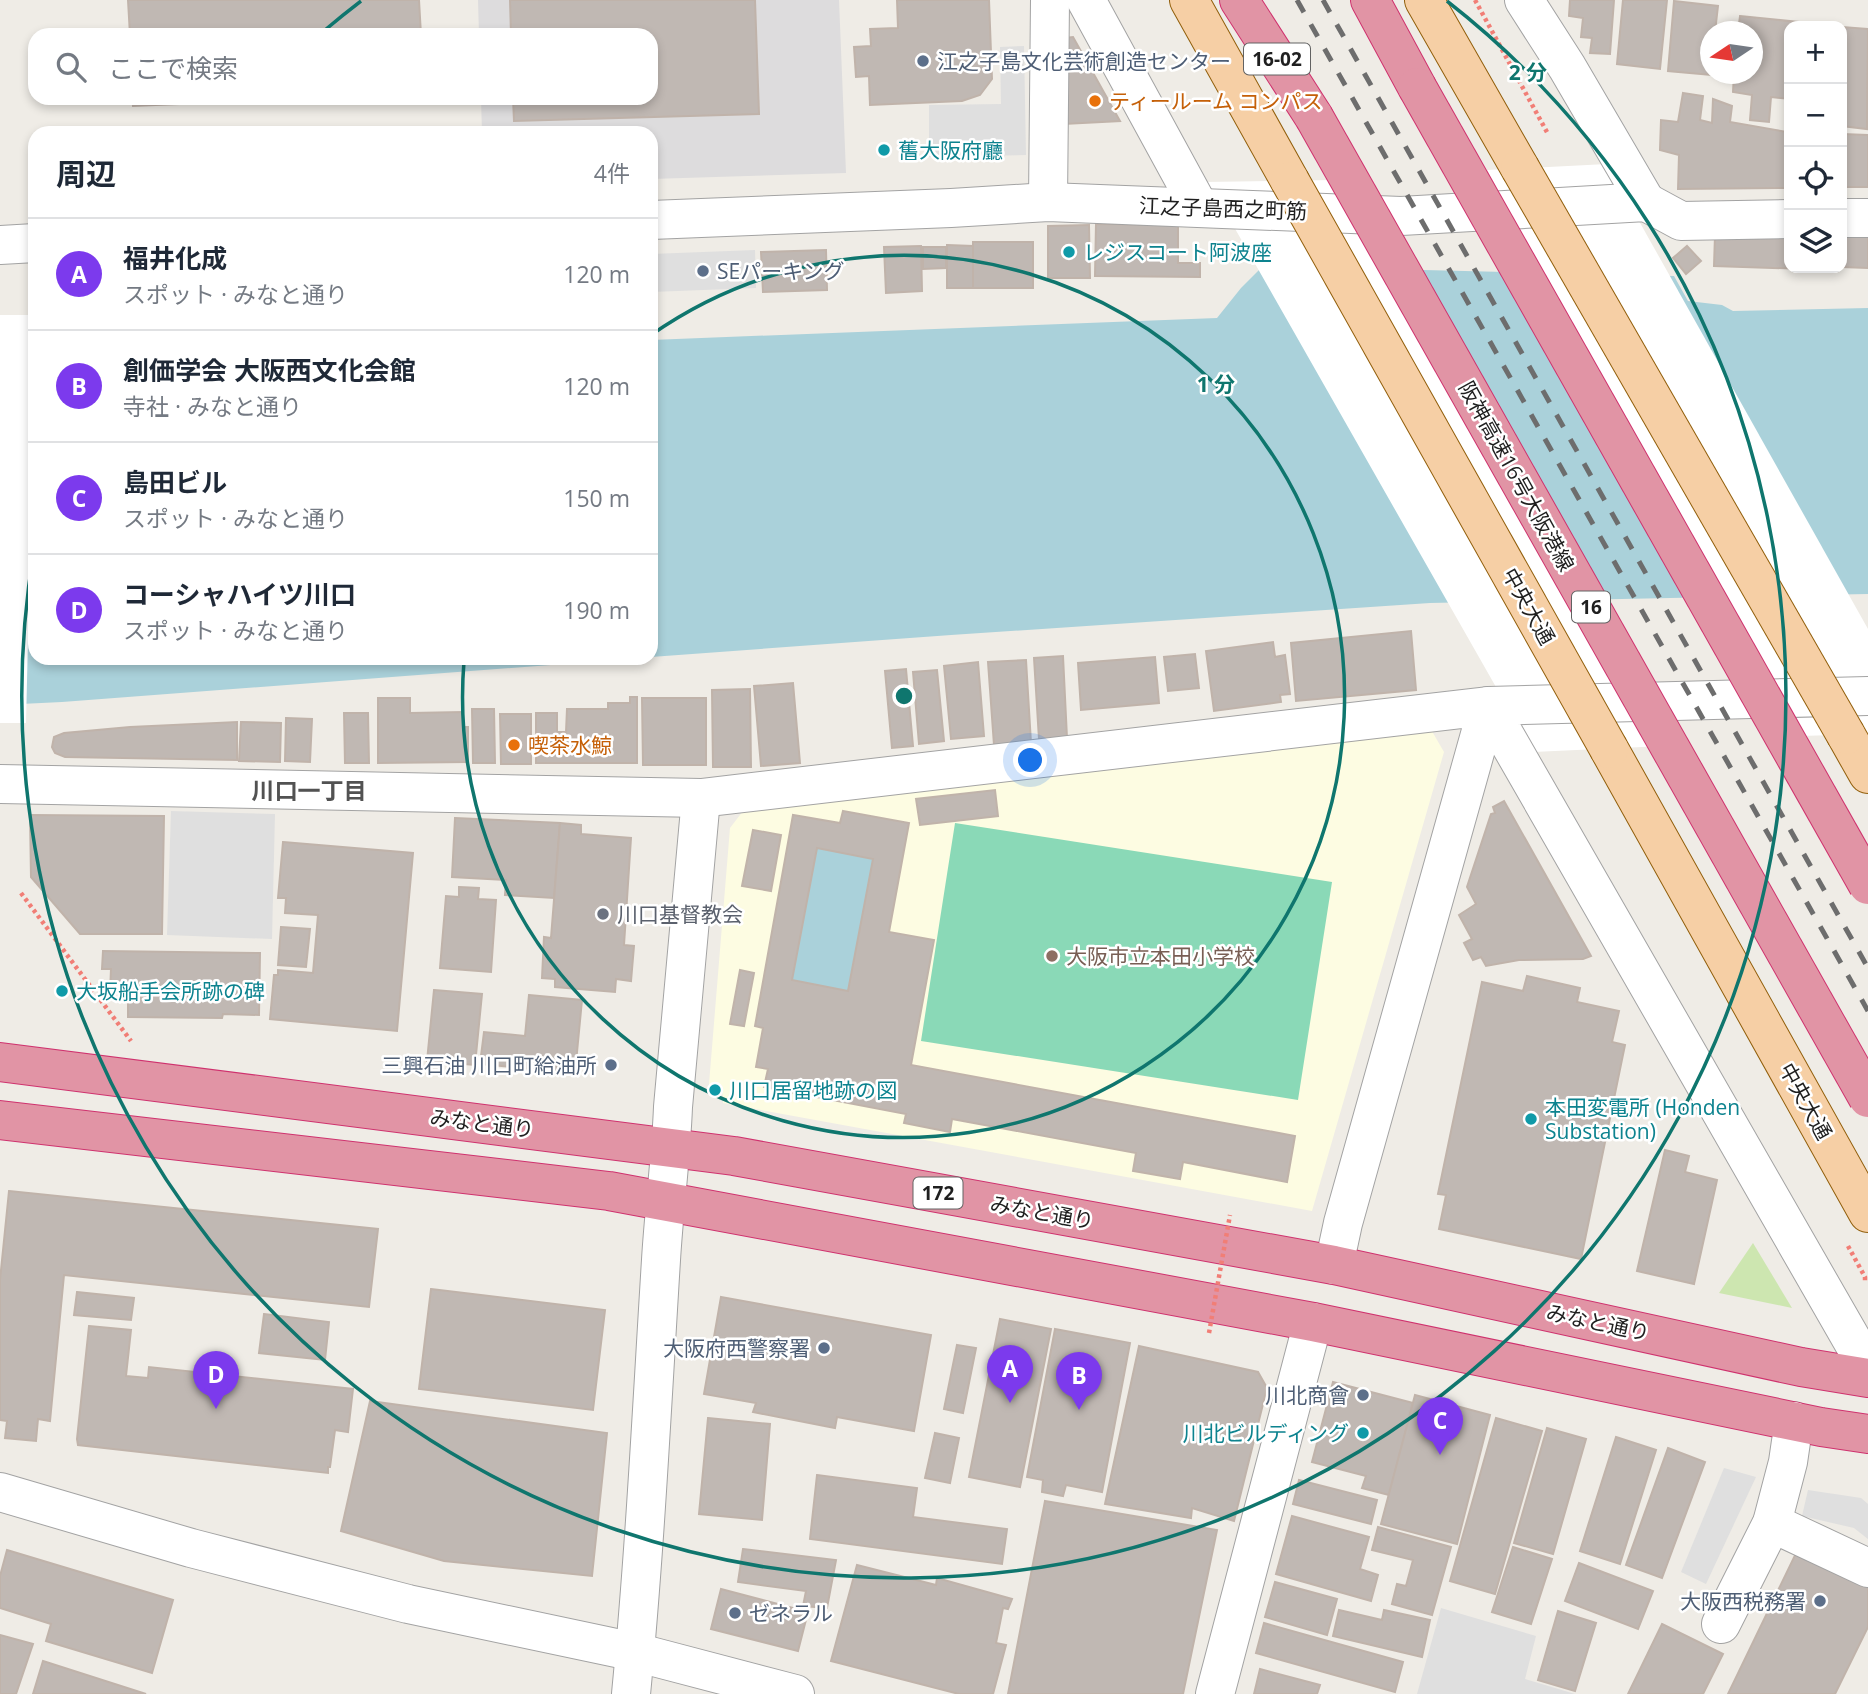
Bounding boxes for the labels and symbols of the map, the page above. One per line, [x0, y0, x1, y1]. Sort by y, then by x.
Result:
north arrow [1700, 21, 1763, 84]
road number: 16-02 [1244, 44, 1310, 74]
place label: 江之子島文化芸術創造センター [937, 47, 1231, 75]
marker: 江之子島文化芸術創造センター [915, 53, 931, 69]
text: 2 分 [1509, 58, 1547, 86]
place label: ティールーム コンパス [1109, 87, 1323, 115]
marker: ティールーム コンパス [1087, 93, 1103, 109]
place label: 𦾔大阪府廳 [898, 136, 1003, 164]
marker: 𦾔大阪府廳 [876, 142, 892, 158]
street label: 江之子島西之町筋 [1139, 191, 1307, 225]
place label: レジスコート阿波座 [1083, 238, 1272, 266]
marker: レジスコート阿波座 [1061, 244, 1077, 260]
place label: SEパーキング [717, 257, 845, 285]
marker: SEパーキング [695, 263, 711, 279]
text: 1 分 [1197, 370, 1235, 398]
street label: 阪神高速16号大阪港線 [1453, 376, 1581, 576]
street label: 中央大通 [1496, 562, 1562, 650]
road number: 16 [1572, 592, 1610, 622]
centre of rings [892, 684, 916, 708]
place label: 喫茶水鯨 [528, 731, 612, 759]
marker: 喫茶水鯨 [506, 737, 522, 753]
your location [1013, 743, 1047, 777]
district label: 川口一丁目 [252, 774, 367, 806]
place label: 川口基督教会 [617, 900, 743, 928]
marker: 川口基督教会 [595, 906, 611, 922]
place label: 大阪市立本田小学校 [1066, 942, 1255, 970]
marker: 大阪市立本田小学校 [1044, 948, 1060, 964]
place label: 大坂船手会所跡の碑 [76, 977, 265, 1005]
marker: 大坂船手会所跡の碑 [54, 983, 70, 999]
place label: 三興石油 川口町給油所 [382, 1051, 597, 1079]
marker: 三興石油 川口町給油所 [603, 1057, 619, 1073]
street label: 中央大通 [1773, 1057, 1839, 1145]
place label: 川口居留地跡の図 [729, 1076, 897, 1104]
marker: 川口居留地跡の図 [707, 1082, 723, 1098]
place label: 本田変電所 (Honden Substation) [1545, 1093, 1740, 1145]
street label: みなと通り [428, 1103, 536, 1143]
marker: 本田変電所 (Honden Substation) [1523, 1111, 1539, 1127]
road number: 172 [914, 1177, 962, 1208]
street label: みなと通り [988, 1189, 1096, 1235]
street label: みなと通り [1544, 1297, 1652, 1347]
place label: 大阪府西警察署 [663, 1334, 810, 1362]
marker: 大阪府西警察署 [816, 1340, 832, 1356]
pin: A [987, 1345, 1033, 1403]
pin: D [193, 1351, 239, 1409]
pin: B [1056, 1352, 1102, 1410]
place label: 川北商會 [1265, 1381, 1349, 1409]
marker: 川北商會 [1355, 1387, 1371, 1403]
pin: C [1417, 1397, 1463, 1455]
place label: 川北ビルディング [1182, 1419, 1349, 1447]
marker: 川北ビルディング [1355, 1425, 1371, 1441]
place label: 大阪西税務署 [1680, 1587, 1806, 1615]
marker: 大阪西税務署 [1812, 1593, 1828, 1609]
place label: ゼネラル [749, 1599, 833, 1627]
marker: ゼネラル [727, 1605, 743, 1621]

